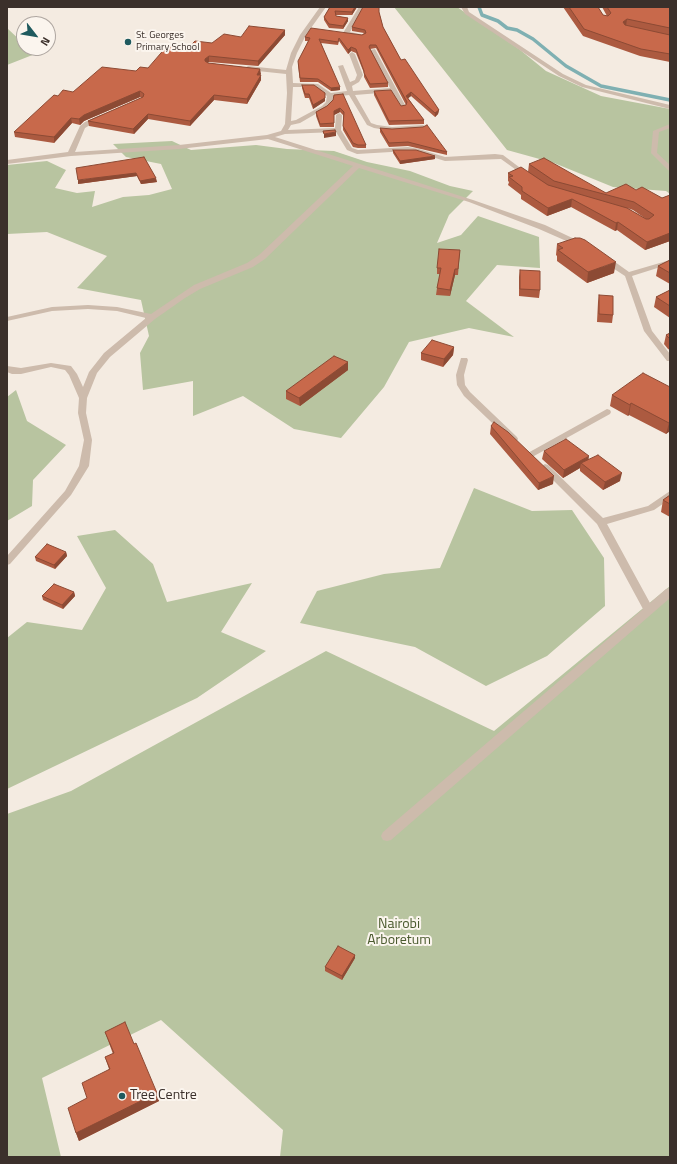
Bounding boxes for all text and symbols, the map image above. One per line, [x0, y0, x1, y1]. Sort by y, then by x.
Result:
north arrow [16, 16, 56, 56]
place label: St. Georges Primary School [136, 30, 199, 54]
text: N [37, 34, 54, 49]
marker: St. Georges Primary School [123, 37, 133, 47]
park label: Nairobi Arboretum [367, 917, 431, 950]
place label: Tree Centre [130, 1088, 197, 1104]
marker: Tree Centre [117, 1091, 127, 1101]

